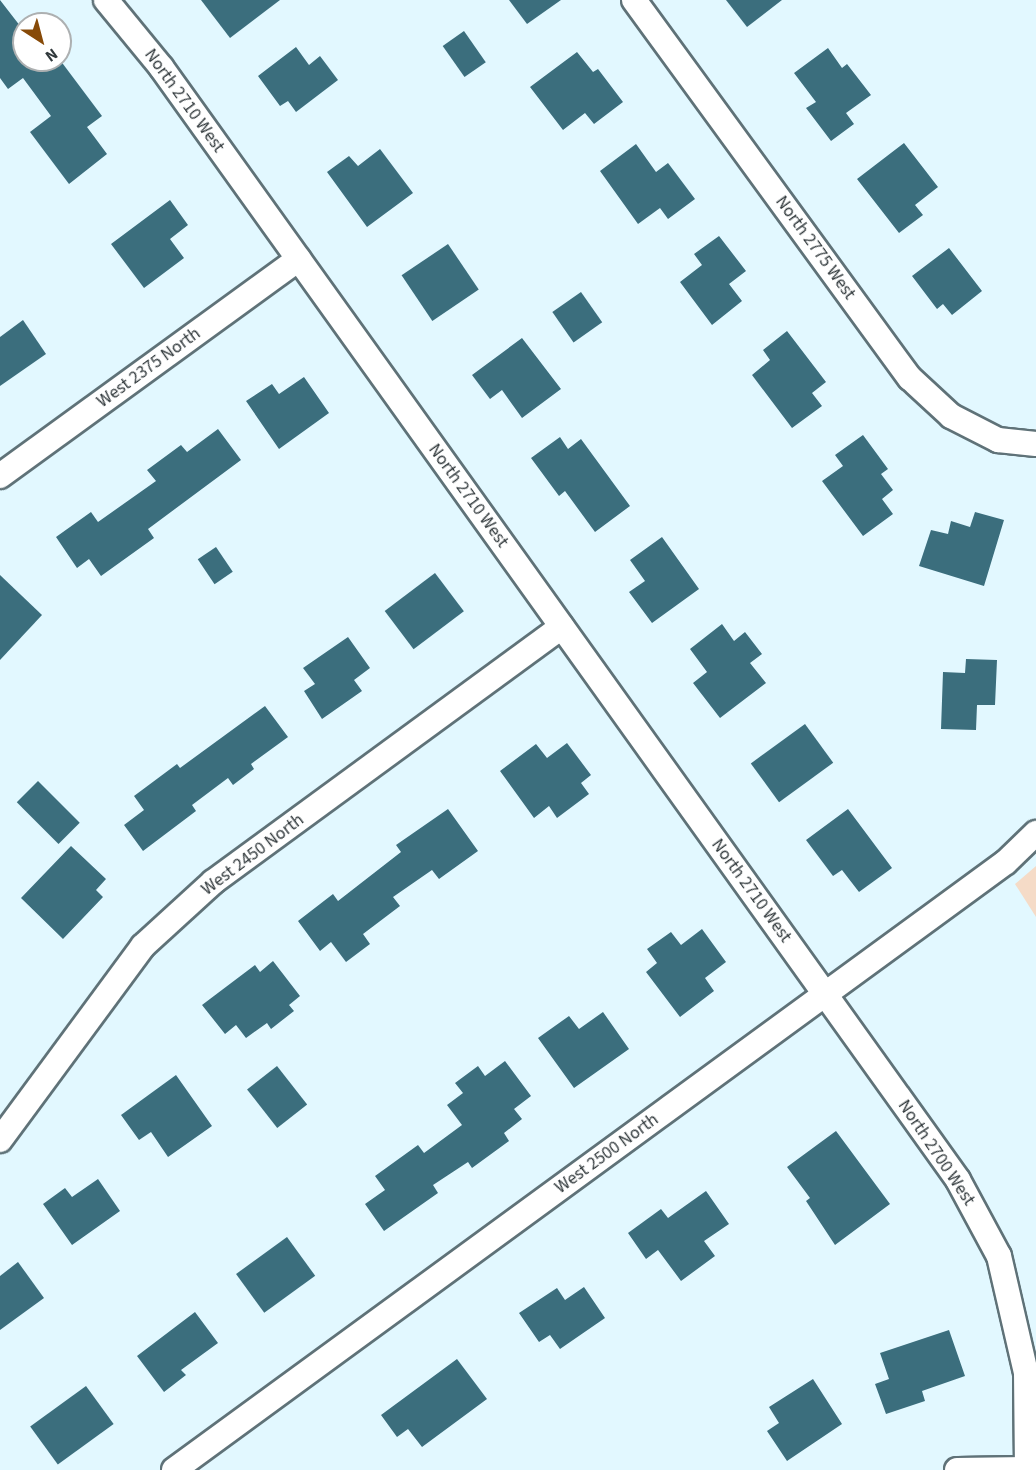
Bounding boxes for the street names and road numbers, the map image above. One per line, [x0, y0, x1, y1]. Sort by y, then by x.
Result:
street label: North 2710 West [139, 45, 229, 157]
street label: North 2775 West [770, 192, 860, 304]
street label: West 2375 North [93, 323, 205, 413]
street label: North 2710 West [423, 440, 513, 552]
street label: West 2450 North [197, 809, 309, 901]
street label: North 2710 West [706, 835, 796, 947]
street label: North 2700 West [893, 1096, 979, 1210]
street label: West 2500 North [551, 1109, 663, 1199]

